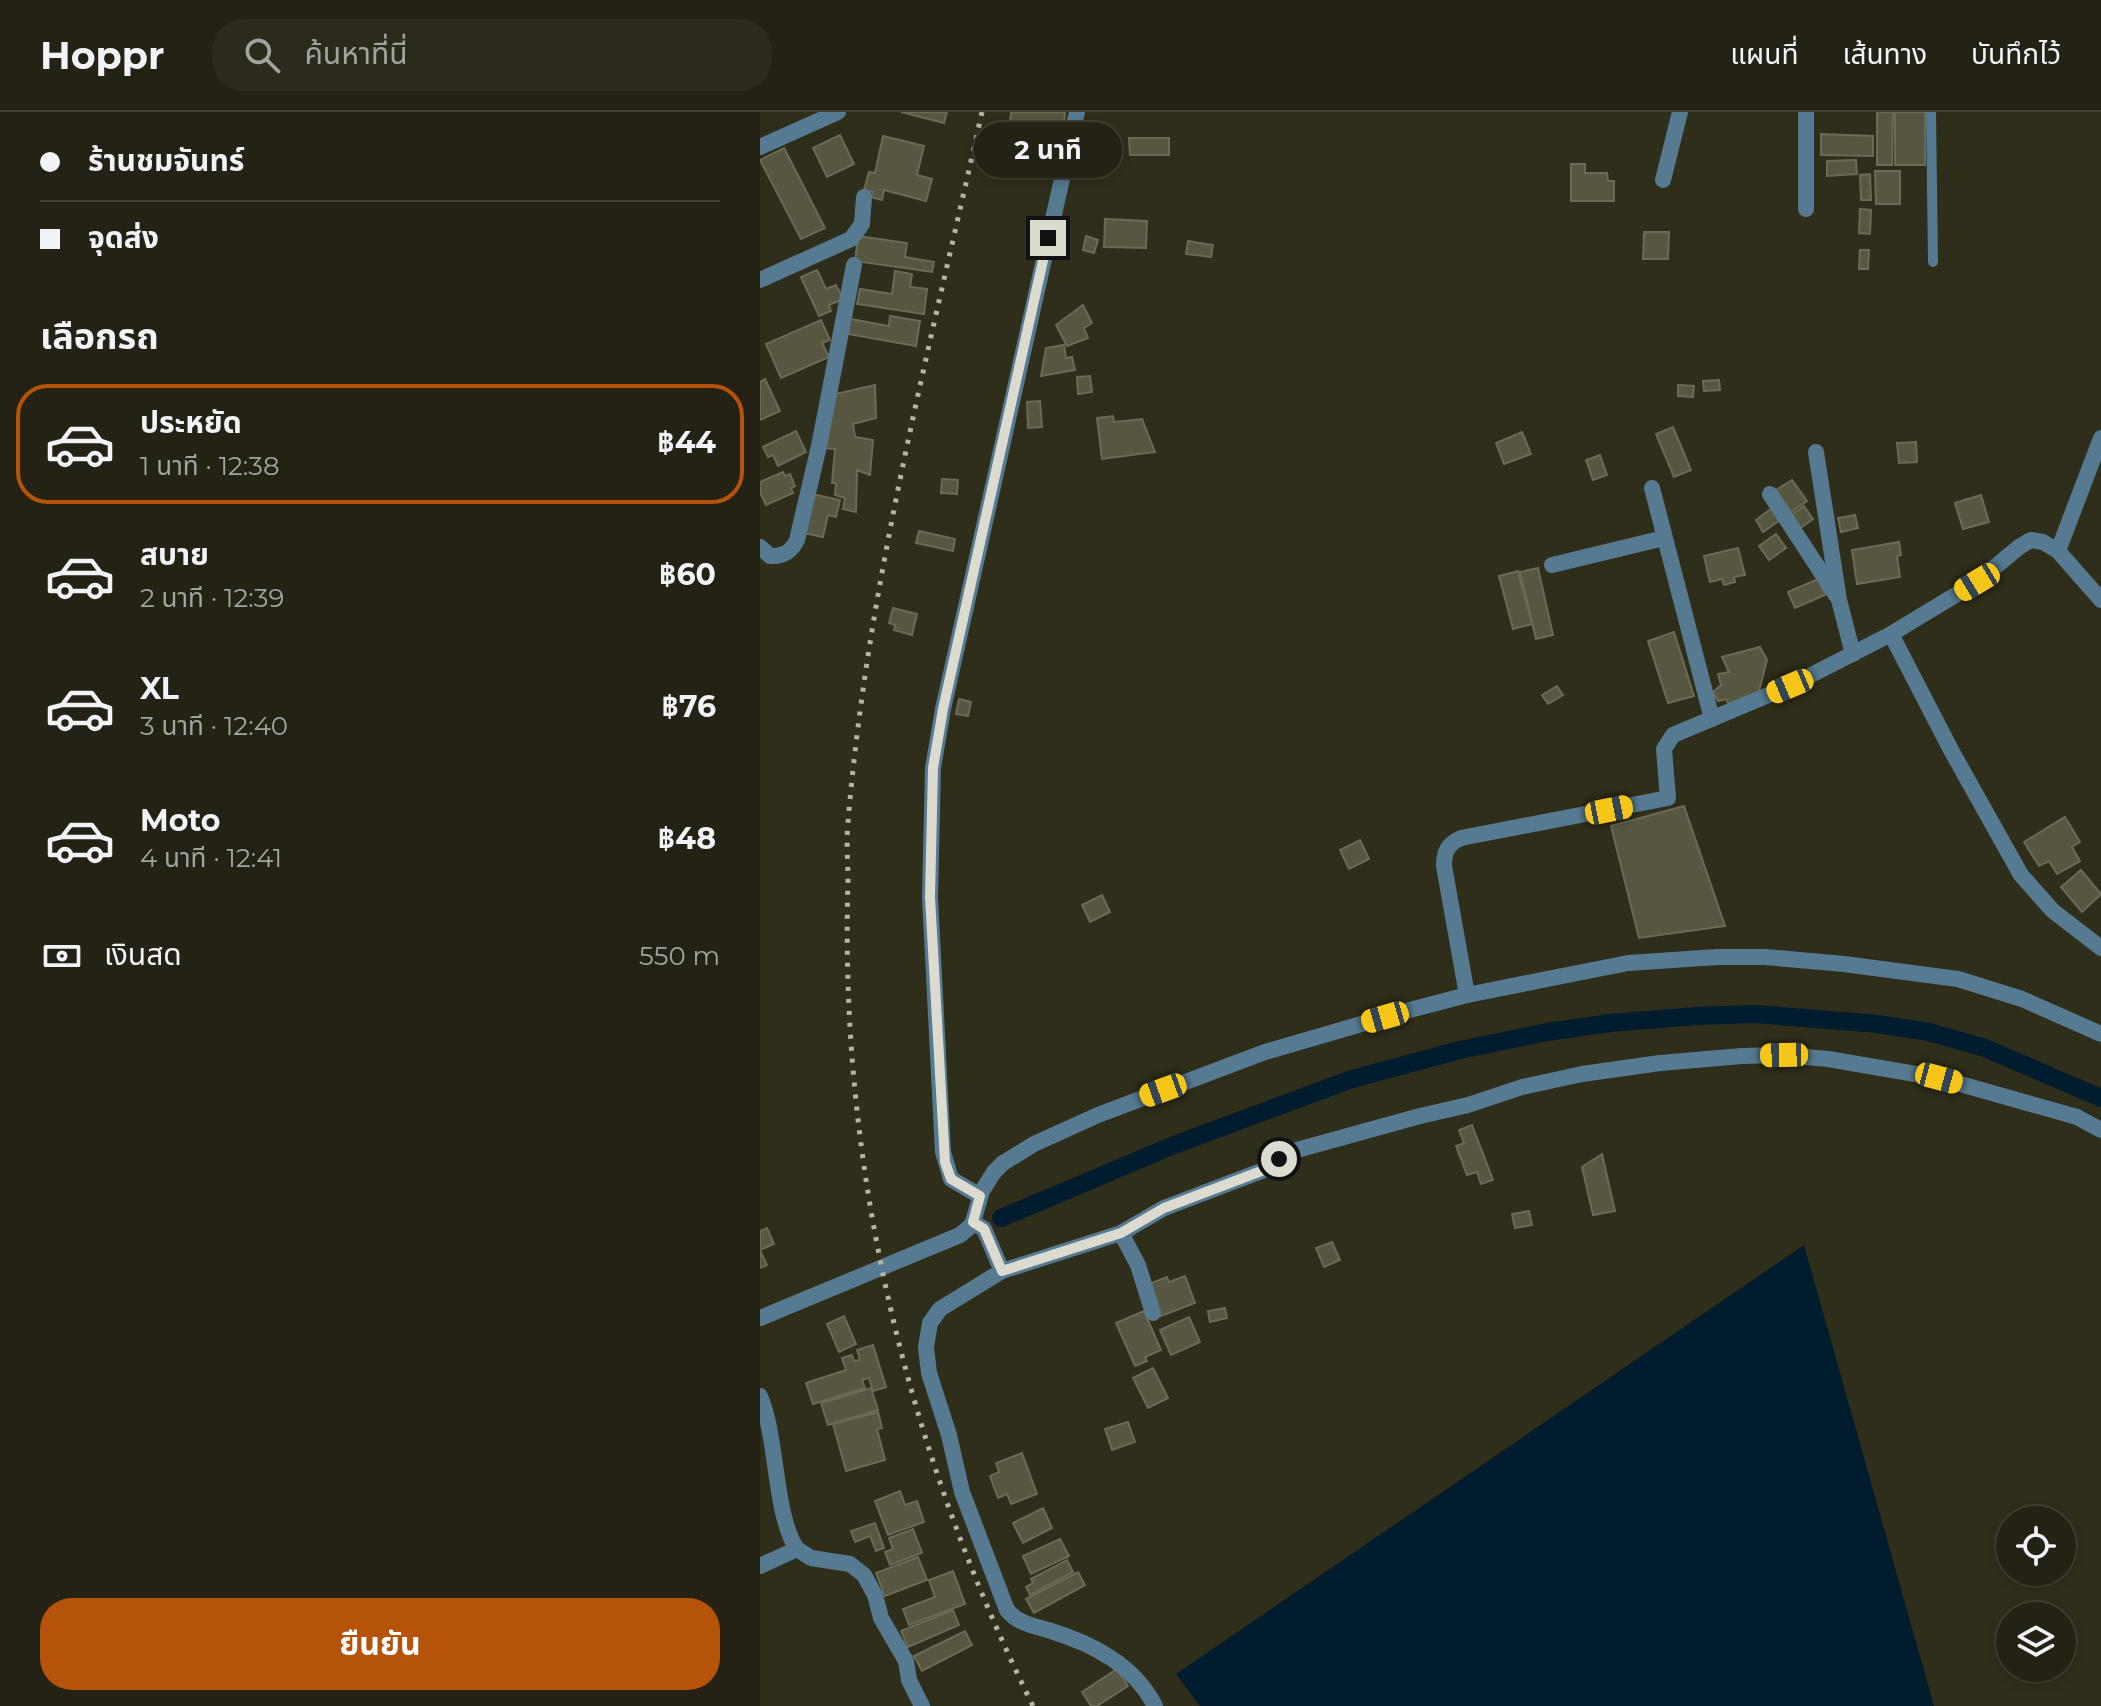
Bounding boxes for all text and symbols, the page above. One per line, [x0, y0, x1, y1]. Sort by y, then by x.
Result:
search box [212, 19, 772, 91]
text: Hoppr [40, 32, 164, 79]
icon: search [240, 33, 284, 77]
text: ค้นหาที่นี่ [304, 35, 408, 72]
text: แผนที่ [1730, 37, 1798, 71]
text: เส้นทาง [1842, 37, 1927, 71]
text: บันทึกไว้ [1971, 37, 2061, 71]
callout: 2 นาที [974, 122, 1122, 178]
text: 2 นาที [1014, 134, 1082, 166]
text: ร้านชมจันทร์ [88, 142, 244, 179]
text: จุดส่ง [88, 219, 159, 256]
route end [1030, 220, 1066, 256]
text: เลือกรถ [40, 314, 159, 358]
text: ประหยัด [140, 404, 242, 441]
icon: car [44, 408, 116, 480]
text: ฿44 [657, 424, 716, 461]
text: 1 นาที · 12:38 [140, 450, 280, 482]
text: สบาย [140, 536, 209, 573]
icon: car [44, 540, 116, 612]
text: ฿60 [659, 556, 716, 593]
car [1950, 559, 2004, 605]
text: 2 นาที · 12:39 [140, 582, 284, 614]
car [1763, 666, 1817, 706]
text: XL [140, 670, 179, 707]
icon: car [44, 672, 116, 744]
text: ฿76 [661, 688, 716, 725]
text: 3 นาที · 12:40 [140, 710, 288, 742]
car [1583, 794, 1635, 826]
text: Moto [140, 802, 221, 839]
icon: car [44, 804, 116, 876]
text: ฿48 [658, 820, 716, 857]
text: 4 นาที · 12:41 [140, 842, 282, 874]
icon: cash [40, 934, 84, 978]
text: เงินสด [104, 936, 182, 973]
text: 550 m [639, 940, 720, 972]
car [1359, 999, 1411, 1035]
car [1760, 1043, 1808, 1067]
car [1913, 1060, 1965, 1096]
car [1136, 1071, 1190, 1109]
route start [1261, 1141, 1297, 1177]
map controls [1996, 1506, 2076, 1682]
button: locate [1996, 1506, 2076, 1586]
button: ยืนยัน [40, 1598, 720, 1690]
button: layers [1996, 1602, 2076, 1682]

